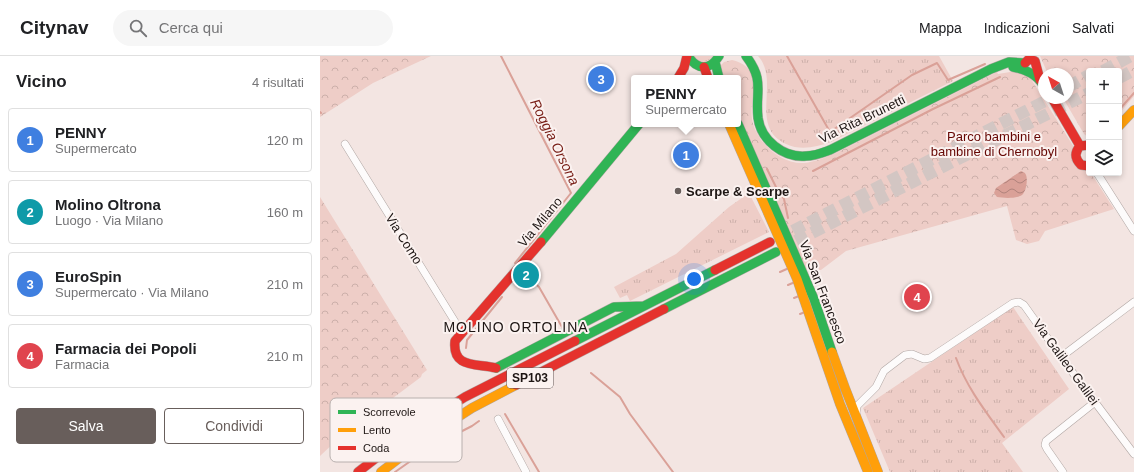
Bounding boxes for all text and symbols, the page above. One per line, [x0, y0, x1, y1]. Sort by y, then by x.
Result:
search box [113, 10, 393, 46]
text: Citynav [20, 17, 89, 38]
icon: search [127, 17, 149, 39]
text: Cerca qui [159, 19, 223, 36]
text: Mappa [919, 20, 962, 36]
text: Indicazioni [984, 20, 1050, 36]
text: Salvati [1072, 20, 1114, 36]
pin: 3 [588, 64, 614, 94]
north arrow [1038, 68, 1074, 104]
map controls [1086, 68, 1122, 176]
button: + [1086, 68, 1122, 104]
text: Vicino [16, 72, 67, 91]
text: 4 risultati [252, 75, 304, 90]
popup [631, 75, 741, 127]
text: PENNY [645, 85, 697, 102]
street label: Via Rita Brunetti [817, 92, 907, 146]
water label: Roggia Orsona [527, 96, 583, 188]
text: Supermercato [645, 102, 727, 117]
button: − [1086, 104, 1122, 140]
text: PENNY [55, 124, 107, 141]
park label: Parco bambini e bambine di Chernobyl [931, 129, 1057, 159]
text: 1 [26, 133, 34, 148]
text: 120 m [267, 133, 303, 148]
pin: 1 [673, 140, 699, 170]
button: layers [1086, 140, 1122, 176]
text: Supermercato [55, 141, 137, 156]
place label: Scarpe & Scarpe [686, 184, 789, 199]
marker: Scarpe & Scarpe [673, 186, 683, 196]
street label: Via Milano [515, 194, 565, 250]
text: Molino Oltrona [55, 196, 161, 213]
text: 2 [26, 205, 34, 220]
text: 160 m [267, 205, 303, 220]
street label: Via Como [383, 211, 425, 267]
text: Luogo · Via Milano [55, 213, 163, 228]
street label: Via San Francesco [796, 238, 850, 346]
pin: 2 [513, 260, 539, 290]
text: EuroSpin [55, 268, 122, 285]
your location [684, 269, 704, 289]
text: 3 [26, 277, 34, 292]
text: 210 m [267, 277, 303, 292]
pin: 4 [904, 282, 930, 312]
text: Supermercato · Via Milano [55, 285, 209, 300]
street label: Via Galileo Galilei [1030, 316, 1102, 408]
district label: MOLINO ORTOLINA [443, 319, 589, 335]
text: Farmacia dei Popoli [55, 340, 197, 357]
text: 4 [26, 349, 34, 364]
text: 210 m [267, 349, 303, 364]
text: Farmacia [55, 357, 109, 372]
road number: SP103 [507, 368, 553, 388]
legend [330, 398, 462, 462]
text: Scorrevole [363, 406, 416, 418]
button: Salva [16, 408, 156, 444]
button: Condividi [164, 408, 304, 444]
text: Lento [363, 424, 391, 436]
text: Coda [363, 442, 390, 454]

